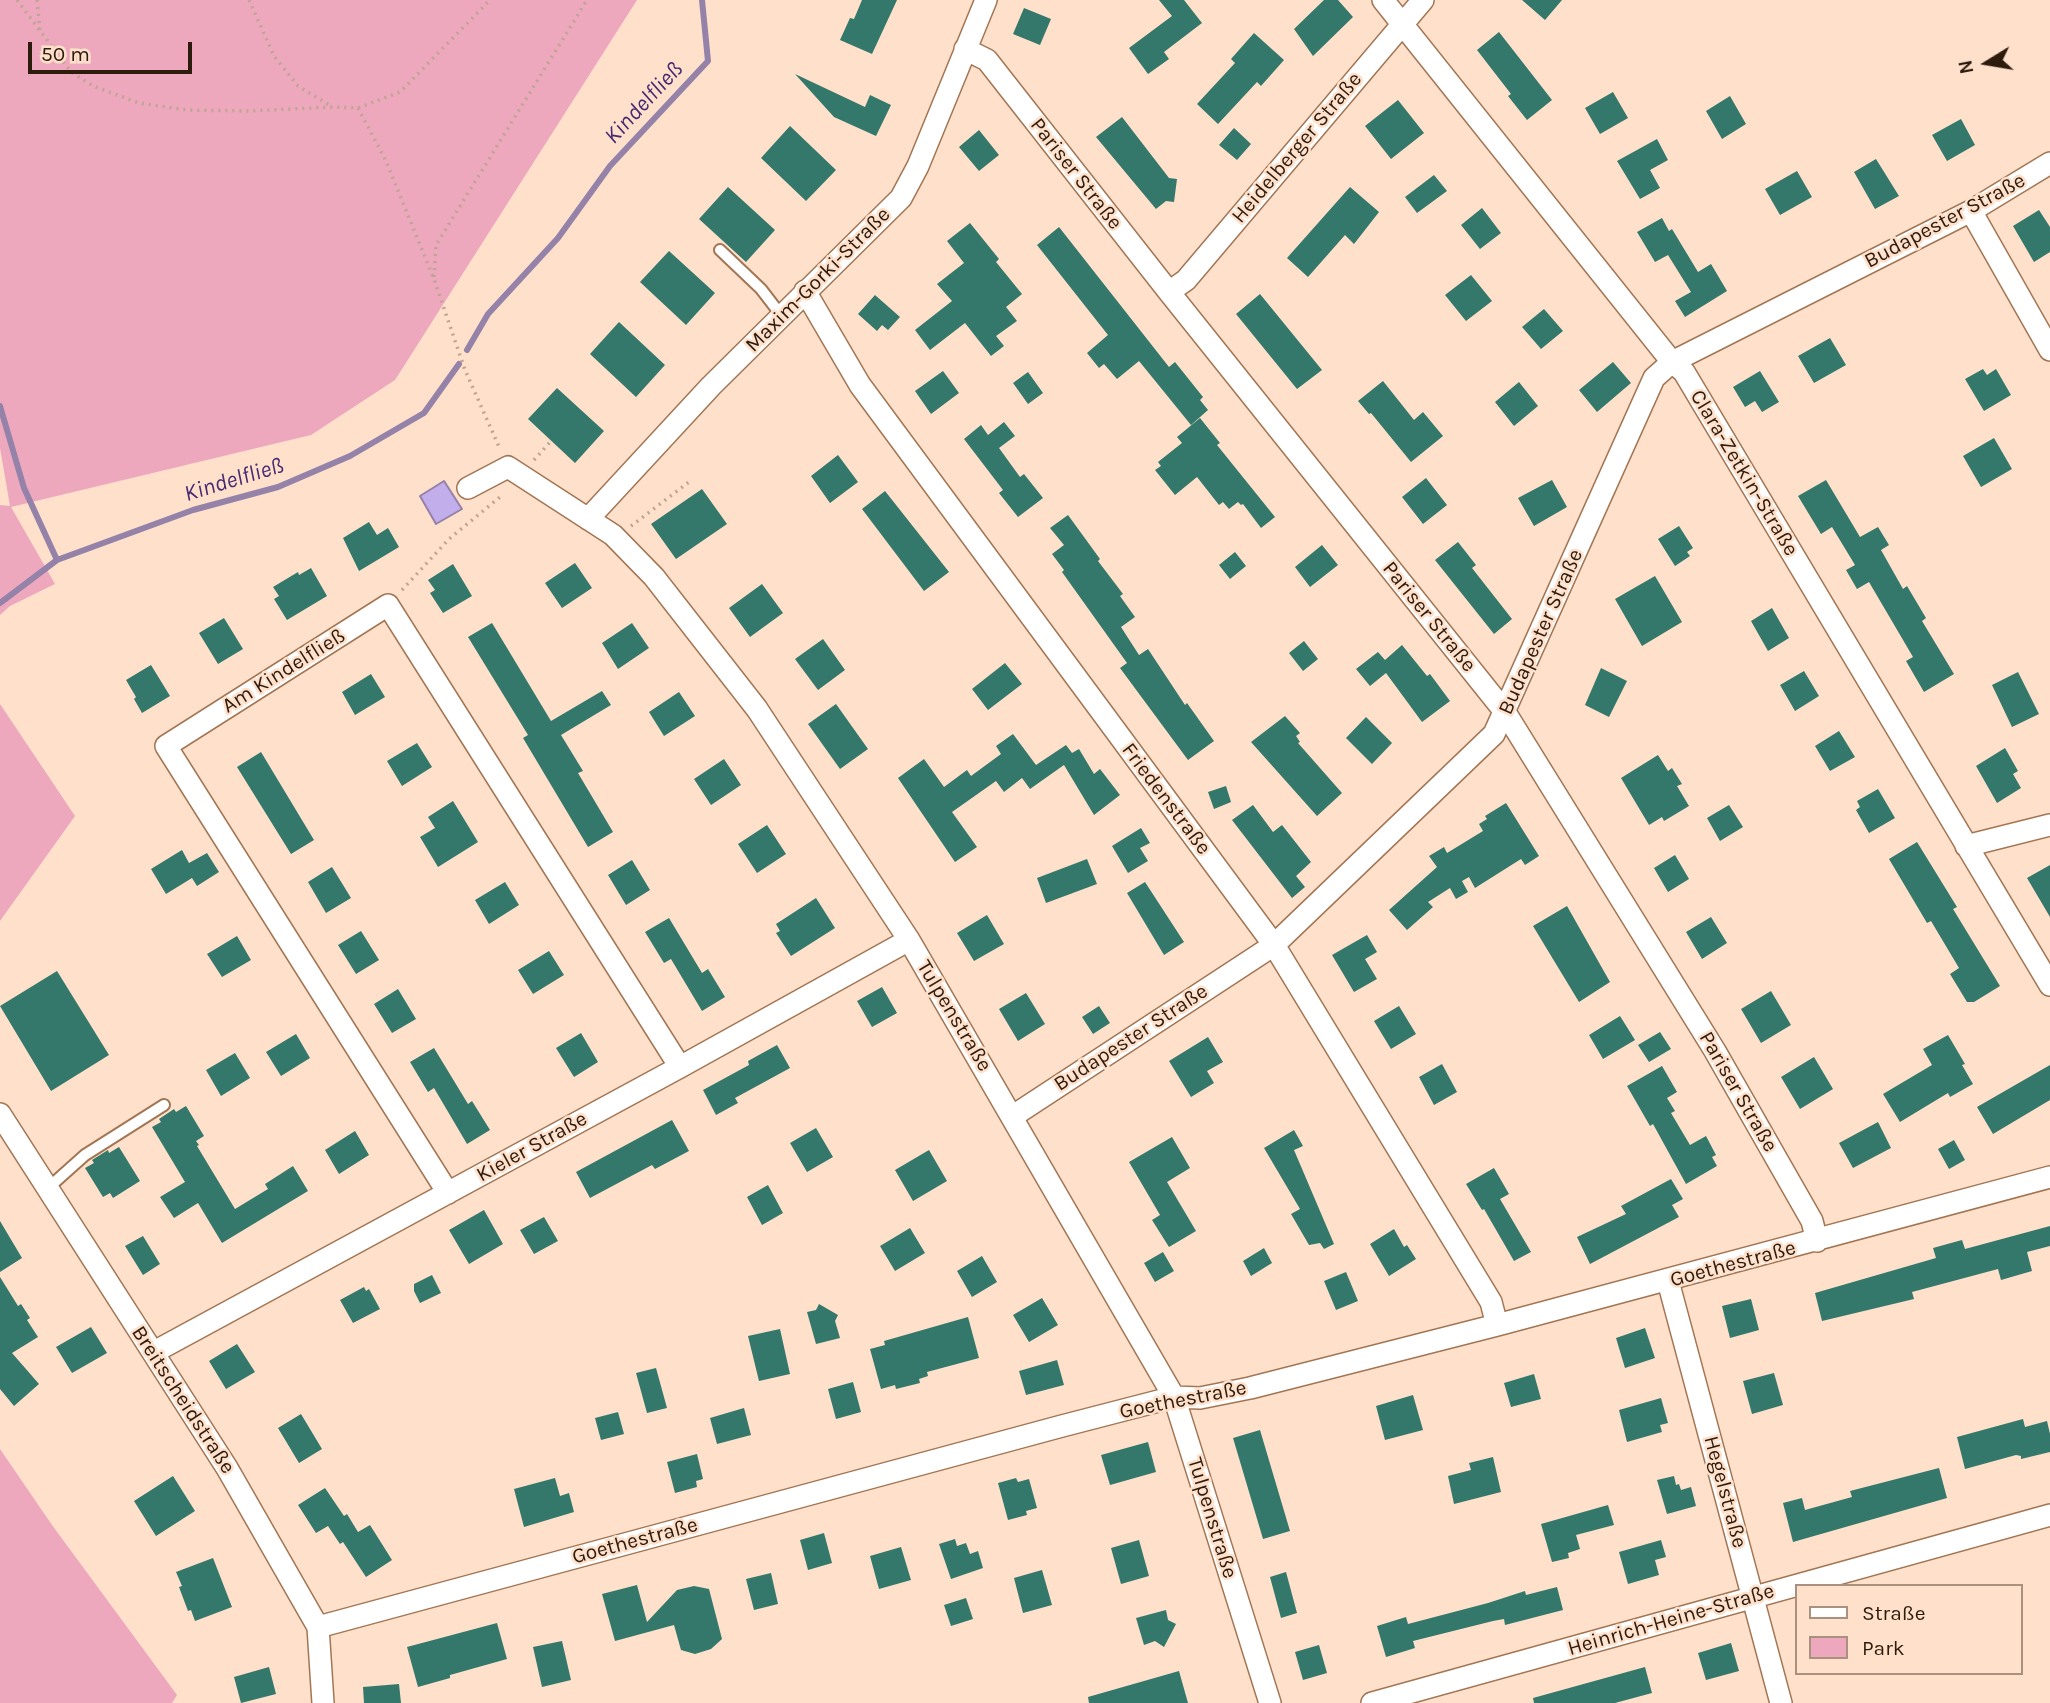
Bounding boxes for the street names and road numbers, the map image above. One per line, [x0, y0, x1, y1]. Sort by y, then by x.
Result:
street label: Heidelberger Straße [1227, 67, 1367, 229]
street label: Pariser Straße [1025, 113, 1127, 235]
street label: Budapester Straße [1860, 168, 2030, 274]
street label: Maxim-Gorki-Straße [740, 202, 896, 358]
street label: Clara-Zetkin-Straße [1684, 385, 1804, 561]
street label: Budapester Straße [1493, 545, 1589, 719]
street label: Pariser Straße [1377, 557, 1481, 677]
street label: Am Kindelfließ [218, 623, 350, 719]
street label: Friedenstraße [1116, 738, 1216, 860]
street label: Tulpenstraße [911, 956, 997, 1076]
street label: Budapester Straße [1049, 979, 1213, 1097]
street label: Pariser Straße [1693, 1027, 1783, 1157]
street label: Kieler Straße [472, 1106, 592, 1188]
street label: Goethestraße [1667, 1235, 1799, 1293]
street label: Breitscheidstraße [126, 1321, 240, 1479]
street label: Goethestraße [1117, 1375, 1249, 1425]
street label: Hegelstraße [1698, 1433, 1752, 1551]
street label: Tulpenstraße [1182, 1454, 1242, 1582]
street label: Goethestraße [569, 1512, 701, 1570]
street label: Heinrich-Heine-Straße [1565, 1578, 1777, 1662]

